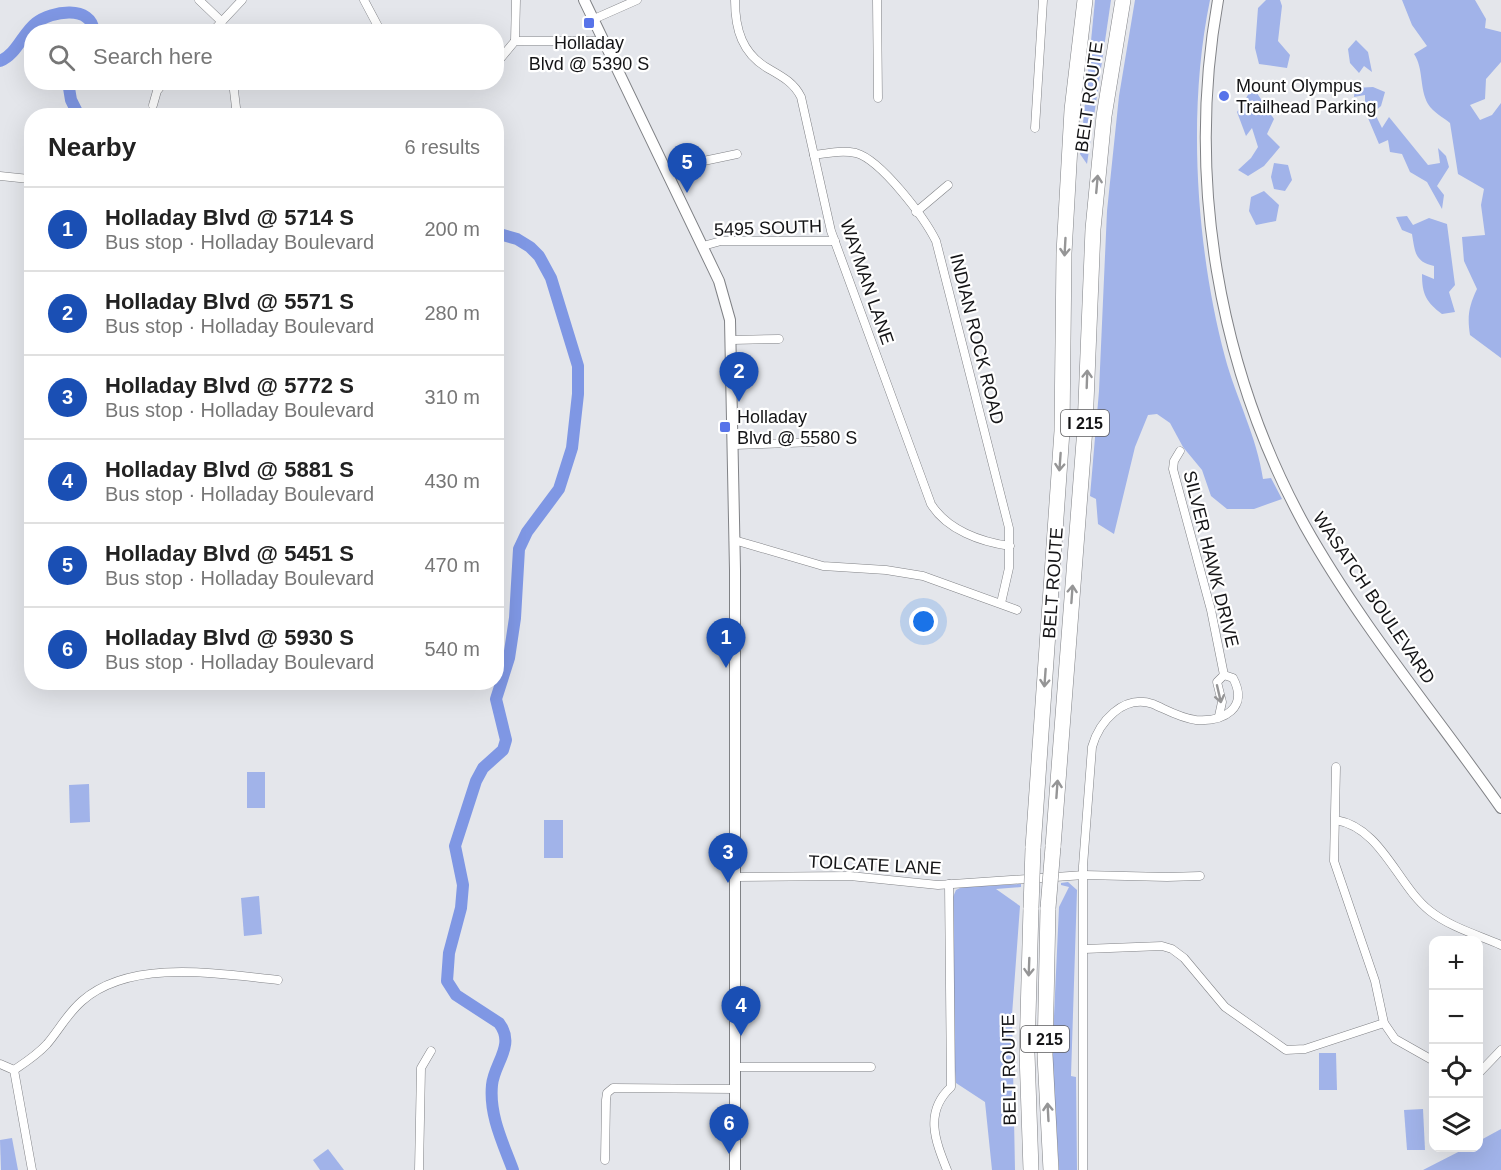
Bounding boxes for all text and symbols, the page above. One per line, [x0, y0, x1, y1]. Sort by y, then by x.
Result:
marker: Holladay Blvd @ 5390 S [582, 16, 596, 30]
search box [24, 24, 504, 90]
place label: Holladay Blvd @ 5390 S [529, 33, 649, 74]
street label: BELT ROUTE [1071, 40, 1107, 154]
icon: search [45, 41, 78, 74]
text: Search here [93, 44, 213, 69]
place label: Mount Olympus Trailhead Parking [1236, 76, 1376, 117]
marker: Mount Olympus Trailhead Parking [1217, 89, 1231, 103]
text: Nearby [48, 132, 136, 162]
text: 6 results [404, 136, 480, 158]
pin: 5 [668, 144, 706, 193]
one-way arrow [1092, 175, 1103, 195]
text: Holladay Blvd @ 5714 S [105, 205, 354, 230]
street label: 5495 SOUTH [714, 216, 822, 240]
street label: WAYMAN LANE [836, 217, 898, 347]
text: 1 [62, 218, 73, 240]
text: 200 m [424, 218, 480, 240]
text: Bus stop · Holladay Boulevard [105, 231, 374, 253]
one-way arrow [1059, 236, 1070, 256]
street label: INDIAN ROCK ROAD [946, 252, 1008, 426]
text: Holladay Blvd @ 5571 S [105, 289, 354, 314]
text: 2 [62, 302, 73, 324]
text: 280 m [424, 302, 480, 324]
text: Bus stop · Holladay Boulevard [105, 315, 374, 337]
pin: 2 [720, 352, 758, 402]
one-way arrow [1081, 369, 1092, 389]
text: Holladay Blvd @ 5772 S [105, 373, 354, 398]
text: 3 [62, 386, 73, 408]
text: 310 m [424, 386, 480, 408]
text: Bus stop · Holladay Boulevard [105, 399, 374, 421]
place label: Holladay Blvd @ 5580 S [737, 407, 857, 448]
road number: I 215 [1061, 410, 1109, 436]
marker: Holladay Blvd @ 5580 S [718, 420, 732, 434]
one-way arrow [1054, 452, 1065, 472]
text: Holladay Blvd @ 5881 S [105, 457, 354, 482]
street label: SILVER HAWK DRIVE [1179, 469, 1243, 649]
text: 4 [62, 470, 73, 492]
text: 430 m [424, 470, 480, 492]
text: Bus stop · Holladay Boulevard [105, 483, 374, 505]
street label: WASATCH BOULEVARD [1309, 508, 1439, 688]
street label: BELT ROUTE [1039, 527, 1067, 639]
text: Holladay Blvd @ 5451 S [105, 541, 354, 566]
text: 5 [62, 554, 73, 576]
text: 470 m [424, 554, 480, 576]
text: Bus stop · Holladay Boulevard [105, 567, 374, 589]
one-way arrow [1067, 585, 1078, 605]
your location [909, 607, 938, 636]
pin: 1 [706, 618, 746, 668]
text: Holladay Blvd @ 5930 S [105, 625, 354, 650]
text: 6 [62, 638, 73, 660]
text: 540 m [424, 638, 480, 660]
text: Bus stop · Holladay Boulevard [105, 651, 374, 673]
one-way arrow [1039, 667, 1050, 687]
one-way arrow [1214, 684, 1226, 703]
one-way arrow [1052, 779, 1063, 799]
pin: 3 [708, 834, 748, 883]
street label: TOLCATE LANE [808, 852, 942, 878]
map controls [1429, 936, 1483, 1152]
button: + [1429, 936, 1483, 990]
one-way arrow [1023, 956, 1035, 976]
pin: 4 [722, 986, 760, 1036]
button: − [1429, 990, 1483, 1044]
street label: BELT ROUTE [998, 1014, 1020, 1126]
road number: I 215 [1021, 1026, 1069, 1052]
button: locate [1429, 1044, 1483, 1098]
button: layers [1429, 1098, 1483, 1152]
one-way arrow [1042, 1102, 1053, 1122]
pin: 6 [710, 1104, 748, 1154]

